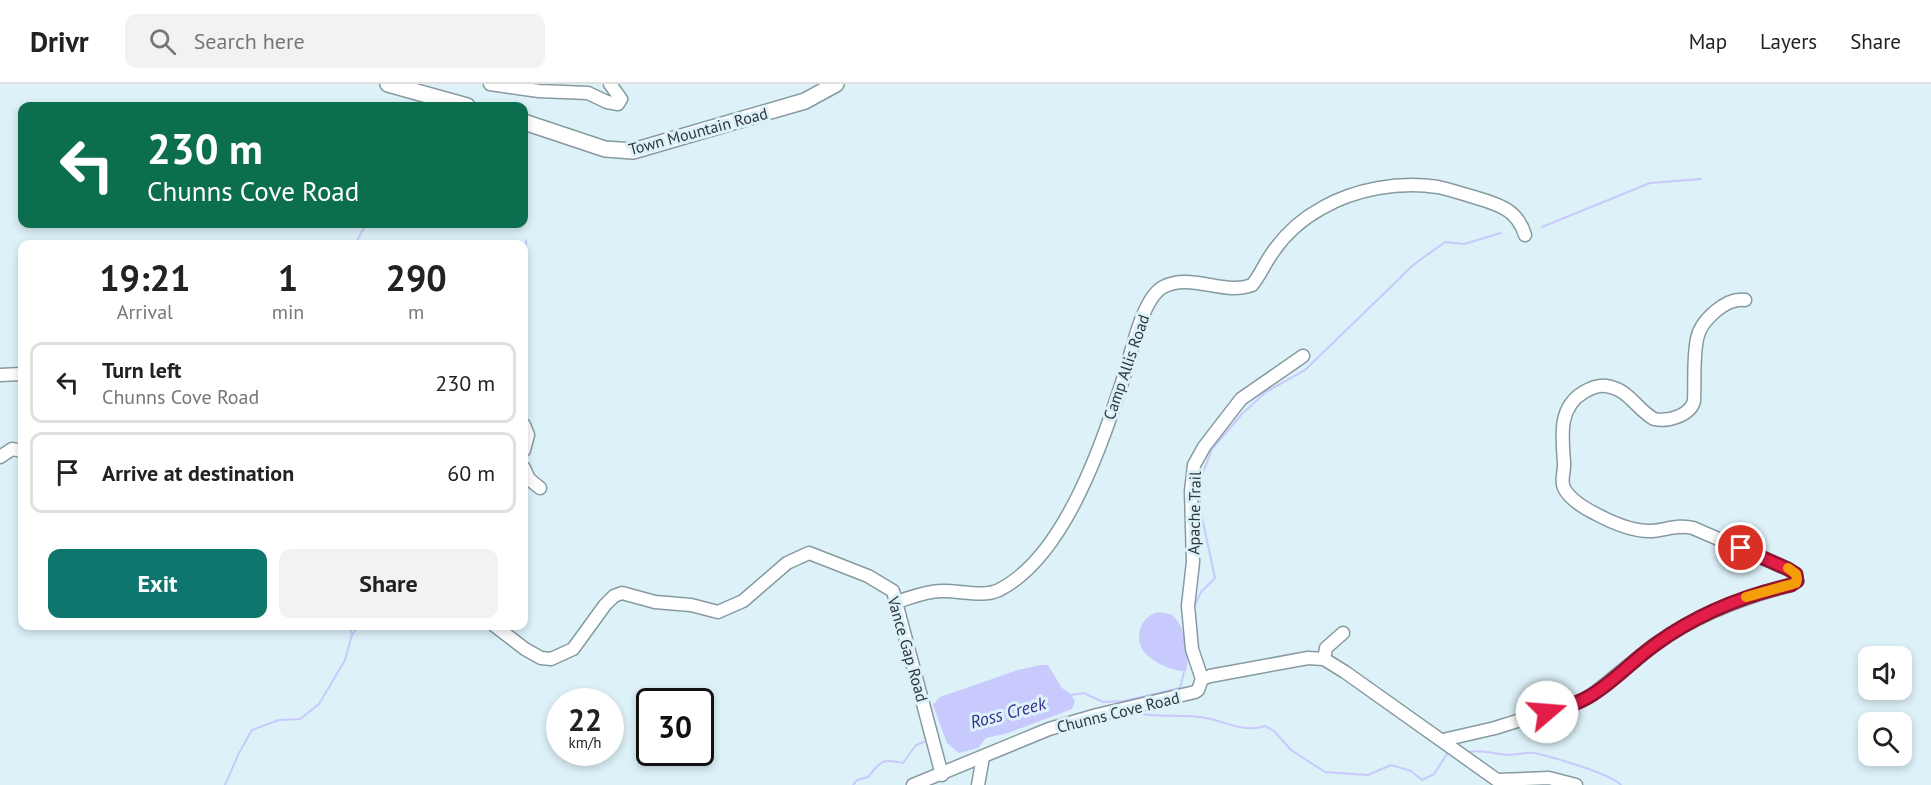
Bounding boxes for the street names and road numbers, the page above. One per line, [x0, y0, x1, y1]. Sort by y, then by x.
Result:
street label: Town Mountain Road [626, 103, 770, 159]
street label: Camp Allis Road [1099, 312, 1153, 422]
street label: Apache Trail [1183, 471, 1205, 555]
street label: Vance Gap Road [883, 593, 933, 704]
street label: Chunns Cove Road [1055, 687, 1181, 737]

